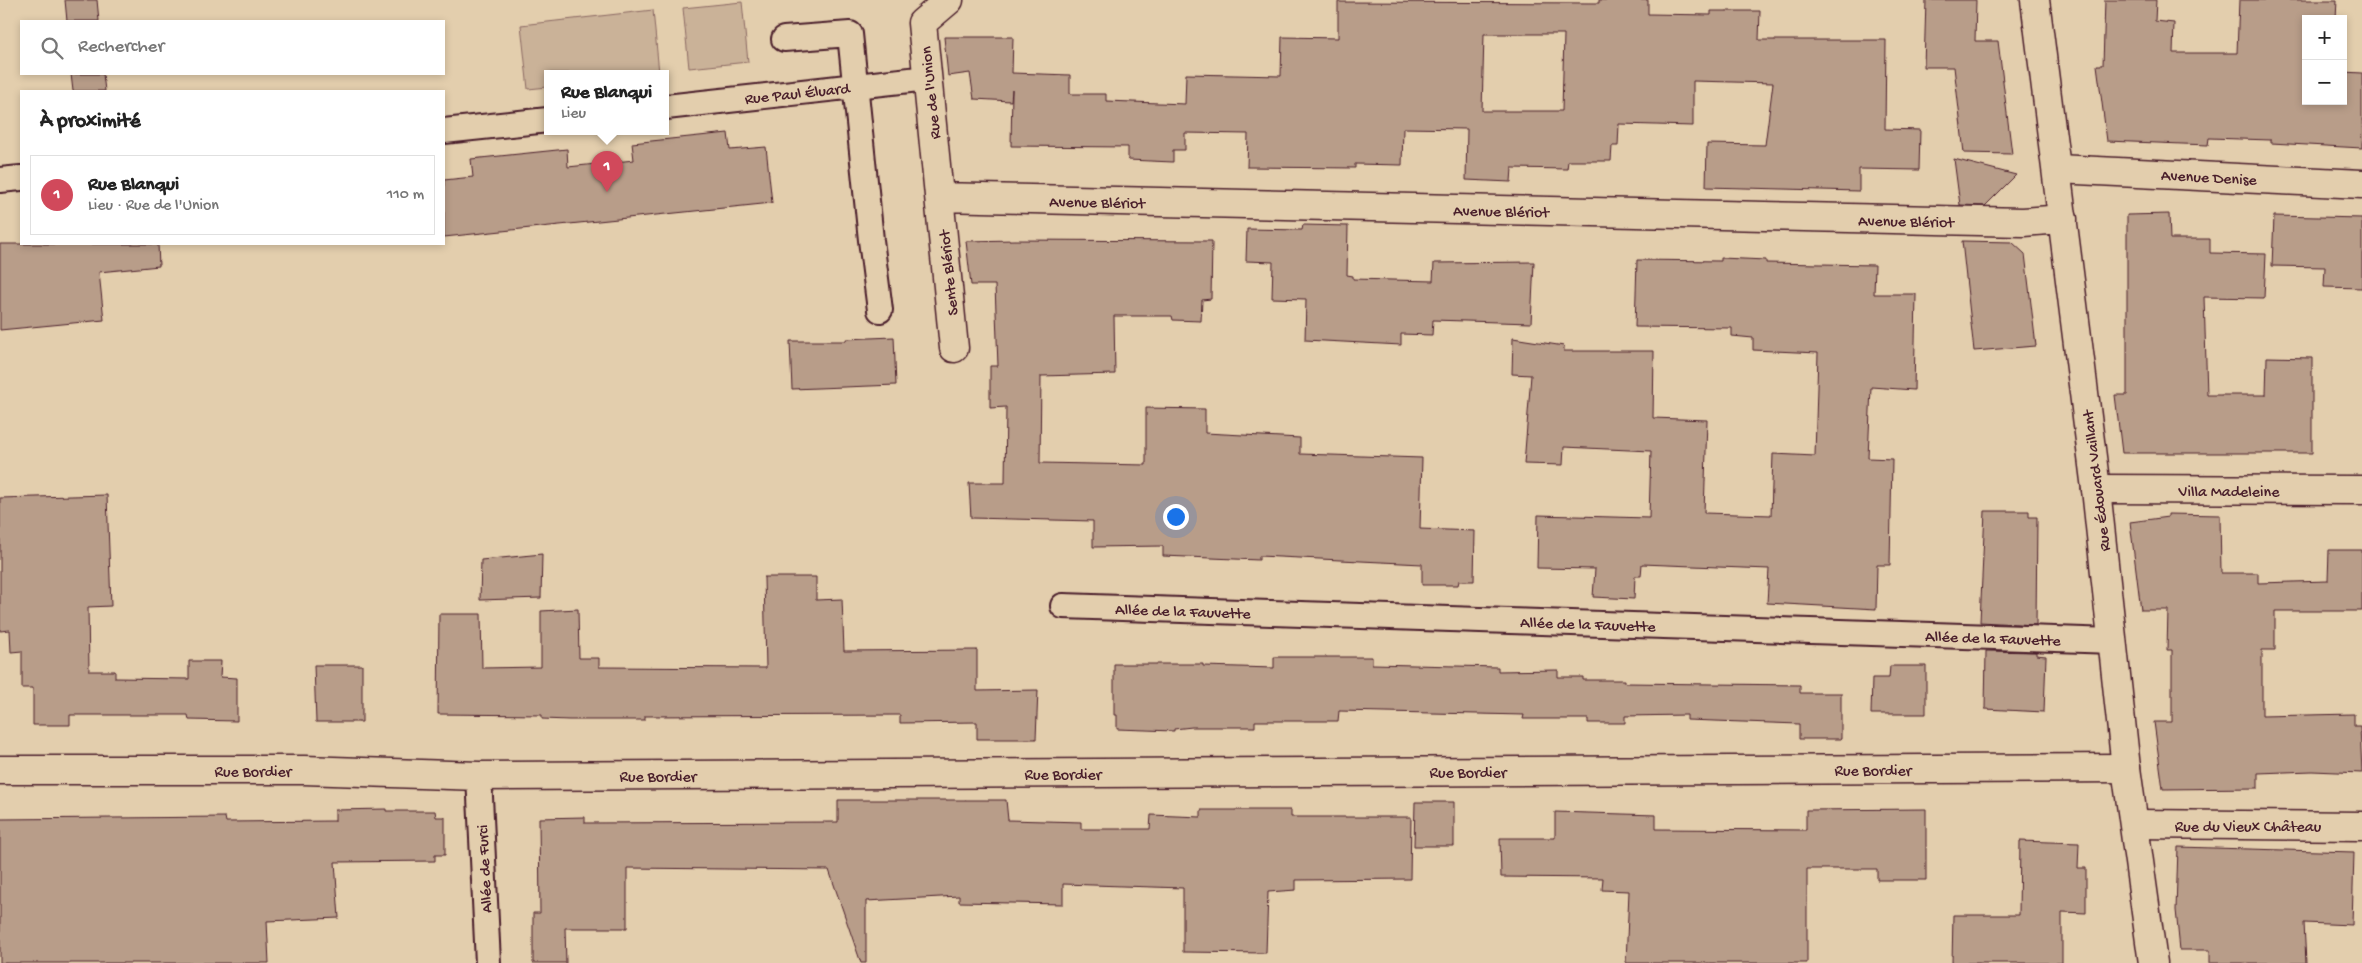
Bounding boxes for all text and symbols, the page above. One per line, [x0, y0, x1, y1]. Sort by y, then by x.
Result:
map controls [2302, 15, 2347, 105]
button: + [2302, 15, 2347, 60]
search box [20, 20, 445, 75]
icon: search [38, 34, 66, 62]
text: Rechercher [78, 36, 164, 59]
street label: Rue de l'Union [918, 45, 947, 140]
button: − [2302, 60, 2347, 105]
popup [544, 70, 669, 135]
street label: Rue Paul Éluard [744, 80, 852, 110]
text: Rue Blanqui [561, 82, 652, 105]
text: Lieu [561, 105, 586, 124]
text: À proximité [40, 110, 141, 135]
pin: 1 [591, 151, 623, 192]
street label: Avenue Denise [2160, 168, 2258, 192]
text: Rue Blanqui [88, 174, 179, 197]
text: 1 [54, 186, 60, 205]
text: 110 m [387, 186, 424, 205]
street label: Avenue Blériot [1049, 194, 1146, 215]
text: Lieu · Rue de l'Union [88, 197, 219, 216]
street label: Avenue Blériot [1453, 203, 1550, 224]
street label: Avenue Blériot [1858, 213, 1955, 234]
street label: Sente Blériot [936, 228, 964, 316]
street label: Rue Édouard Vaillant [2080, 407, 2117, 552]
street label: Villa Madeleine [2178, 484, 2280, 503]
your location [1163, 504, 1189, 530]
street label: Allée de la Fauvette [1115, 602, 1252, 625]
street label: Allée de la Fauvette [1520, 615, 1657, 638]
street label: Allée de la Fauvette [1925, 629, 2062, 652]
street label: Rue Bordier [1835, 763, 1913, 782]
street label: Rue Bordier [215, 764, 293, 783]
street label: Rue Bordier [1430, 765, 1508, 784]
street label: Rue Bordier [1025, 767, 1103, 786]
street label: Rue Bordier [620, 769, 698, 788]
street label: Rue du Vieux Château [2175, 819, 2322, 838]
street label: Allée de Furci [475, 824, 498, 913]

